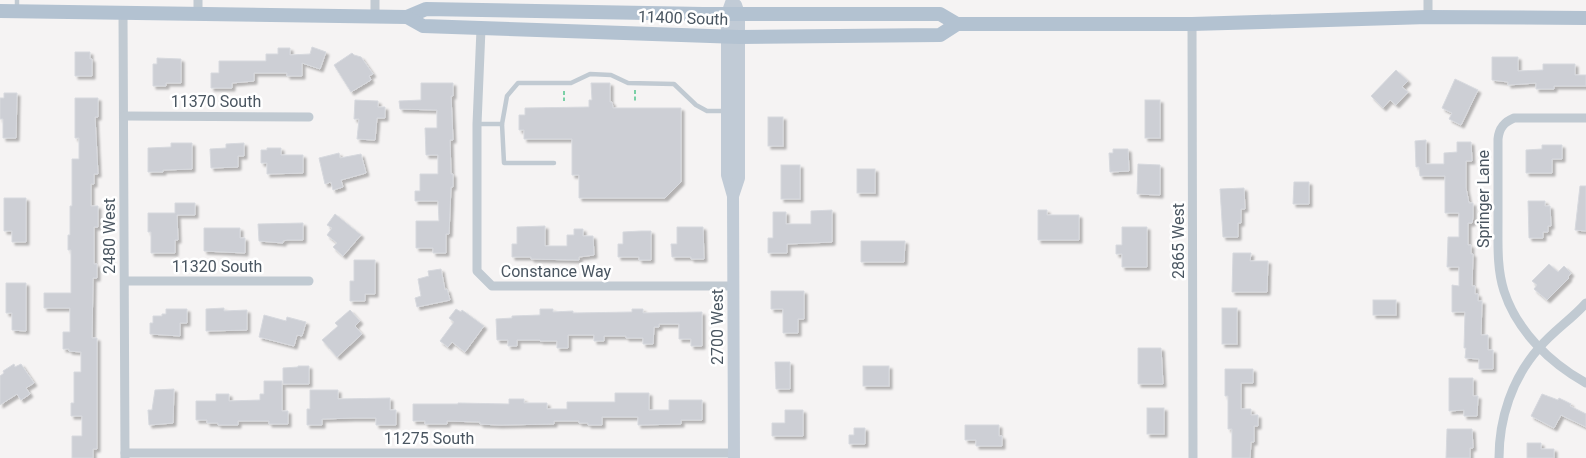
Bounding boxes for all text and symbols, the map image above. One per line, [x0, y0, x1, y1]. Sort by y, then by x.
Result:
street label: 11400 South [637, 7, 729, 29]
street label: 11370 South [171, 92, 261, 111]
street label: Springer Lane [1474, 150, 1493, 248]
street label: 2480 West [100, 198, 119, 274]
street label: 2865 West [1169, 203, 1188, 279]
street label: 11320 South [172, 257, 262, 276]
street label: Constance Way [501, 262, 612, 281]
street label: 2700 West [708, 289, 727, 365]
street label: 11275 South [384, 429, 474, 448]

